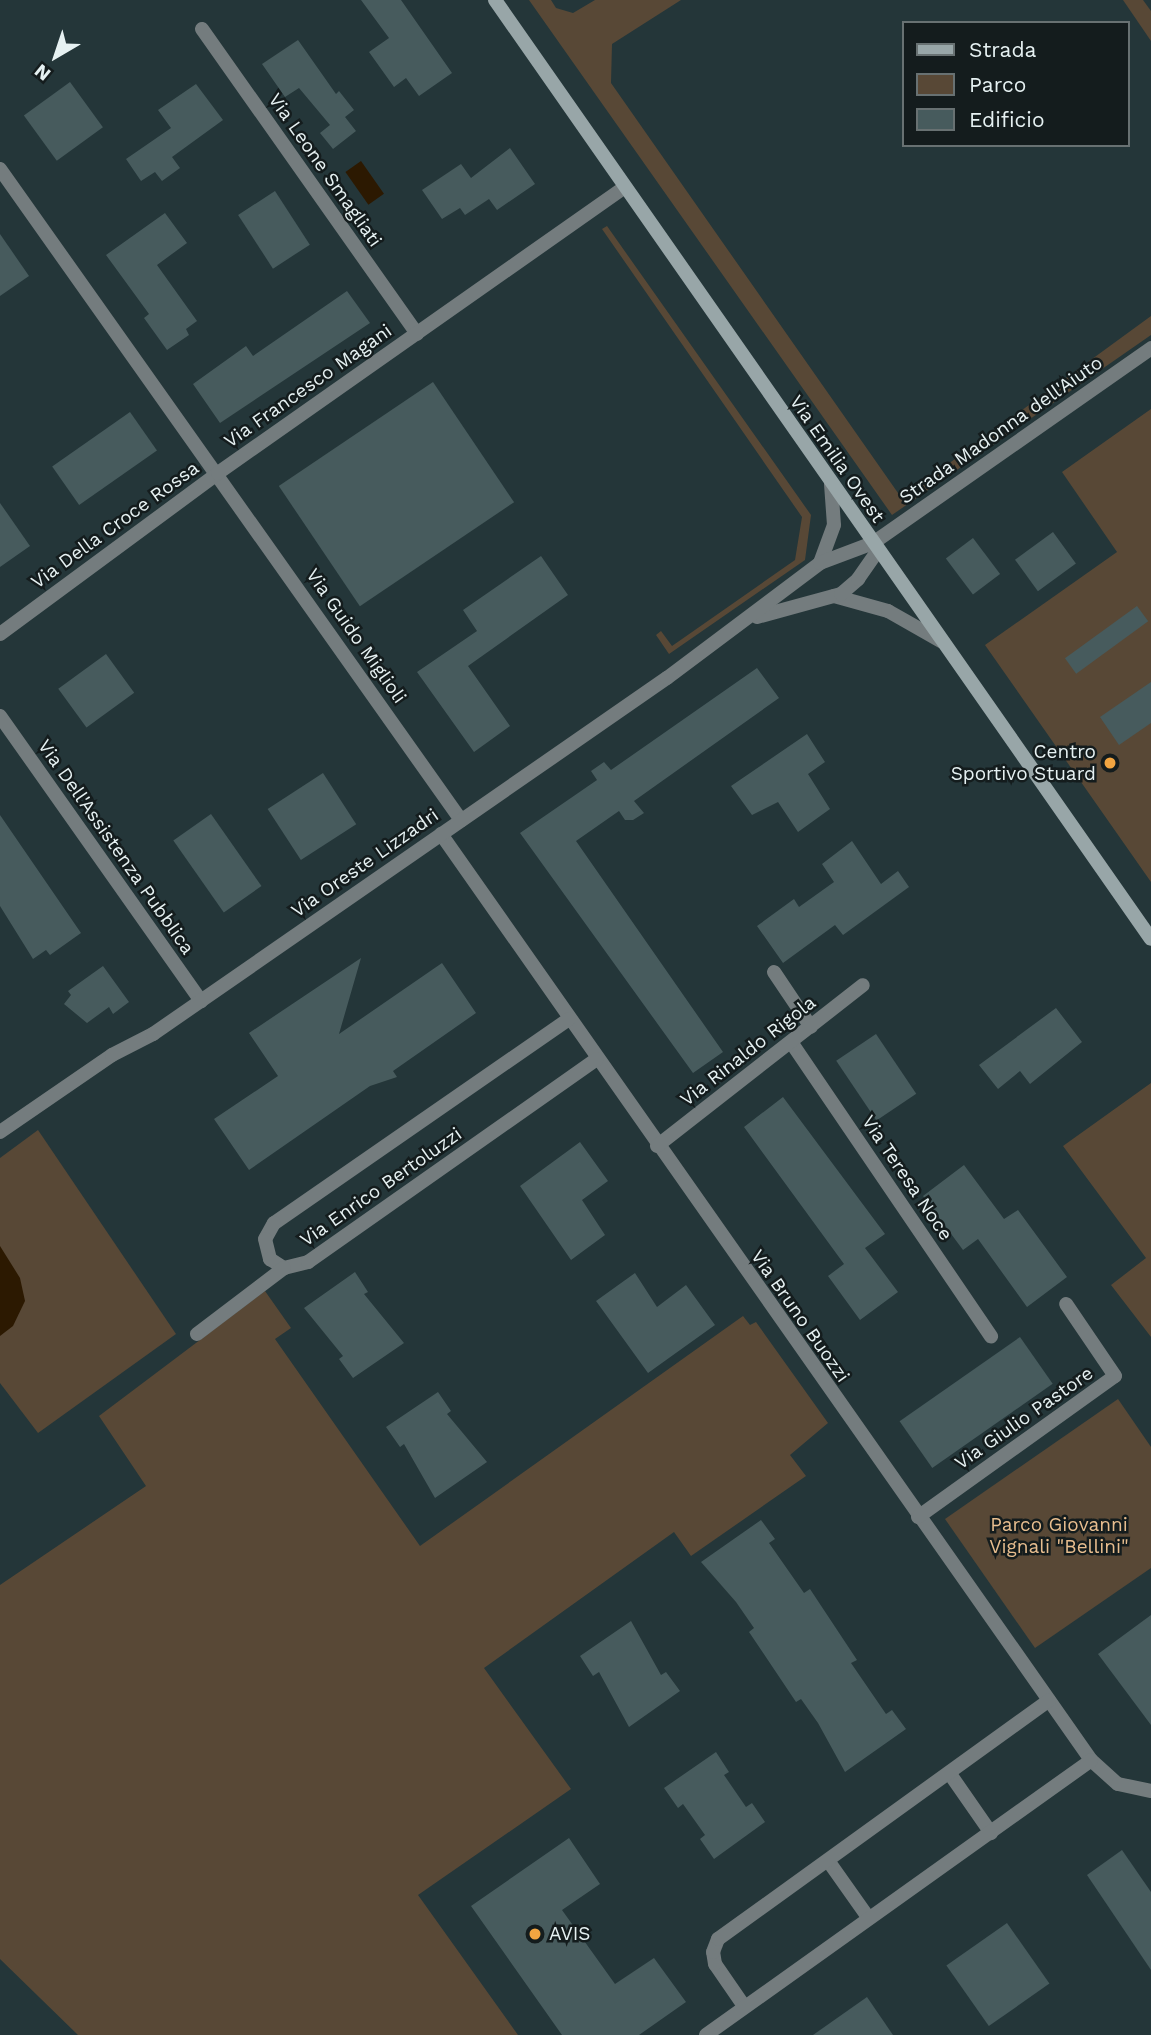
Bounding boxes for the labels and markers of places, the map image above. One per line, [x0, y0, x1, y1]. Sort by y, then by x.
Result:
place label: Centro Sportivo Stuard [951, 741, 1096, 785]
marker: Centro Sportivo Stuard [1102, 755, 1118, 771]
place label: AVIS [549, 1923, 591, 1945]
marker: AVIS [527, 1926, 543, 1942]

